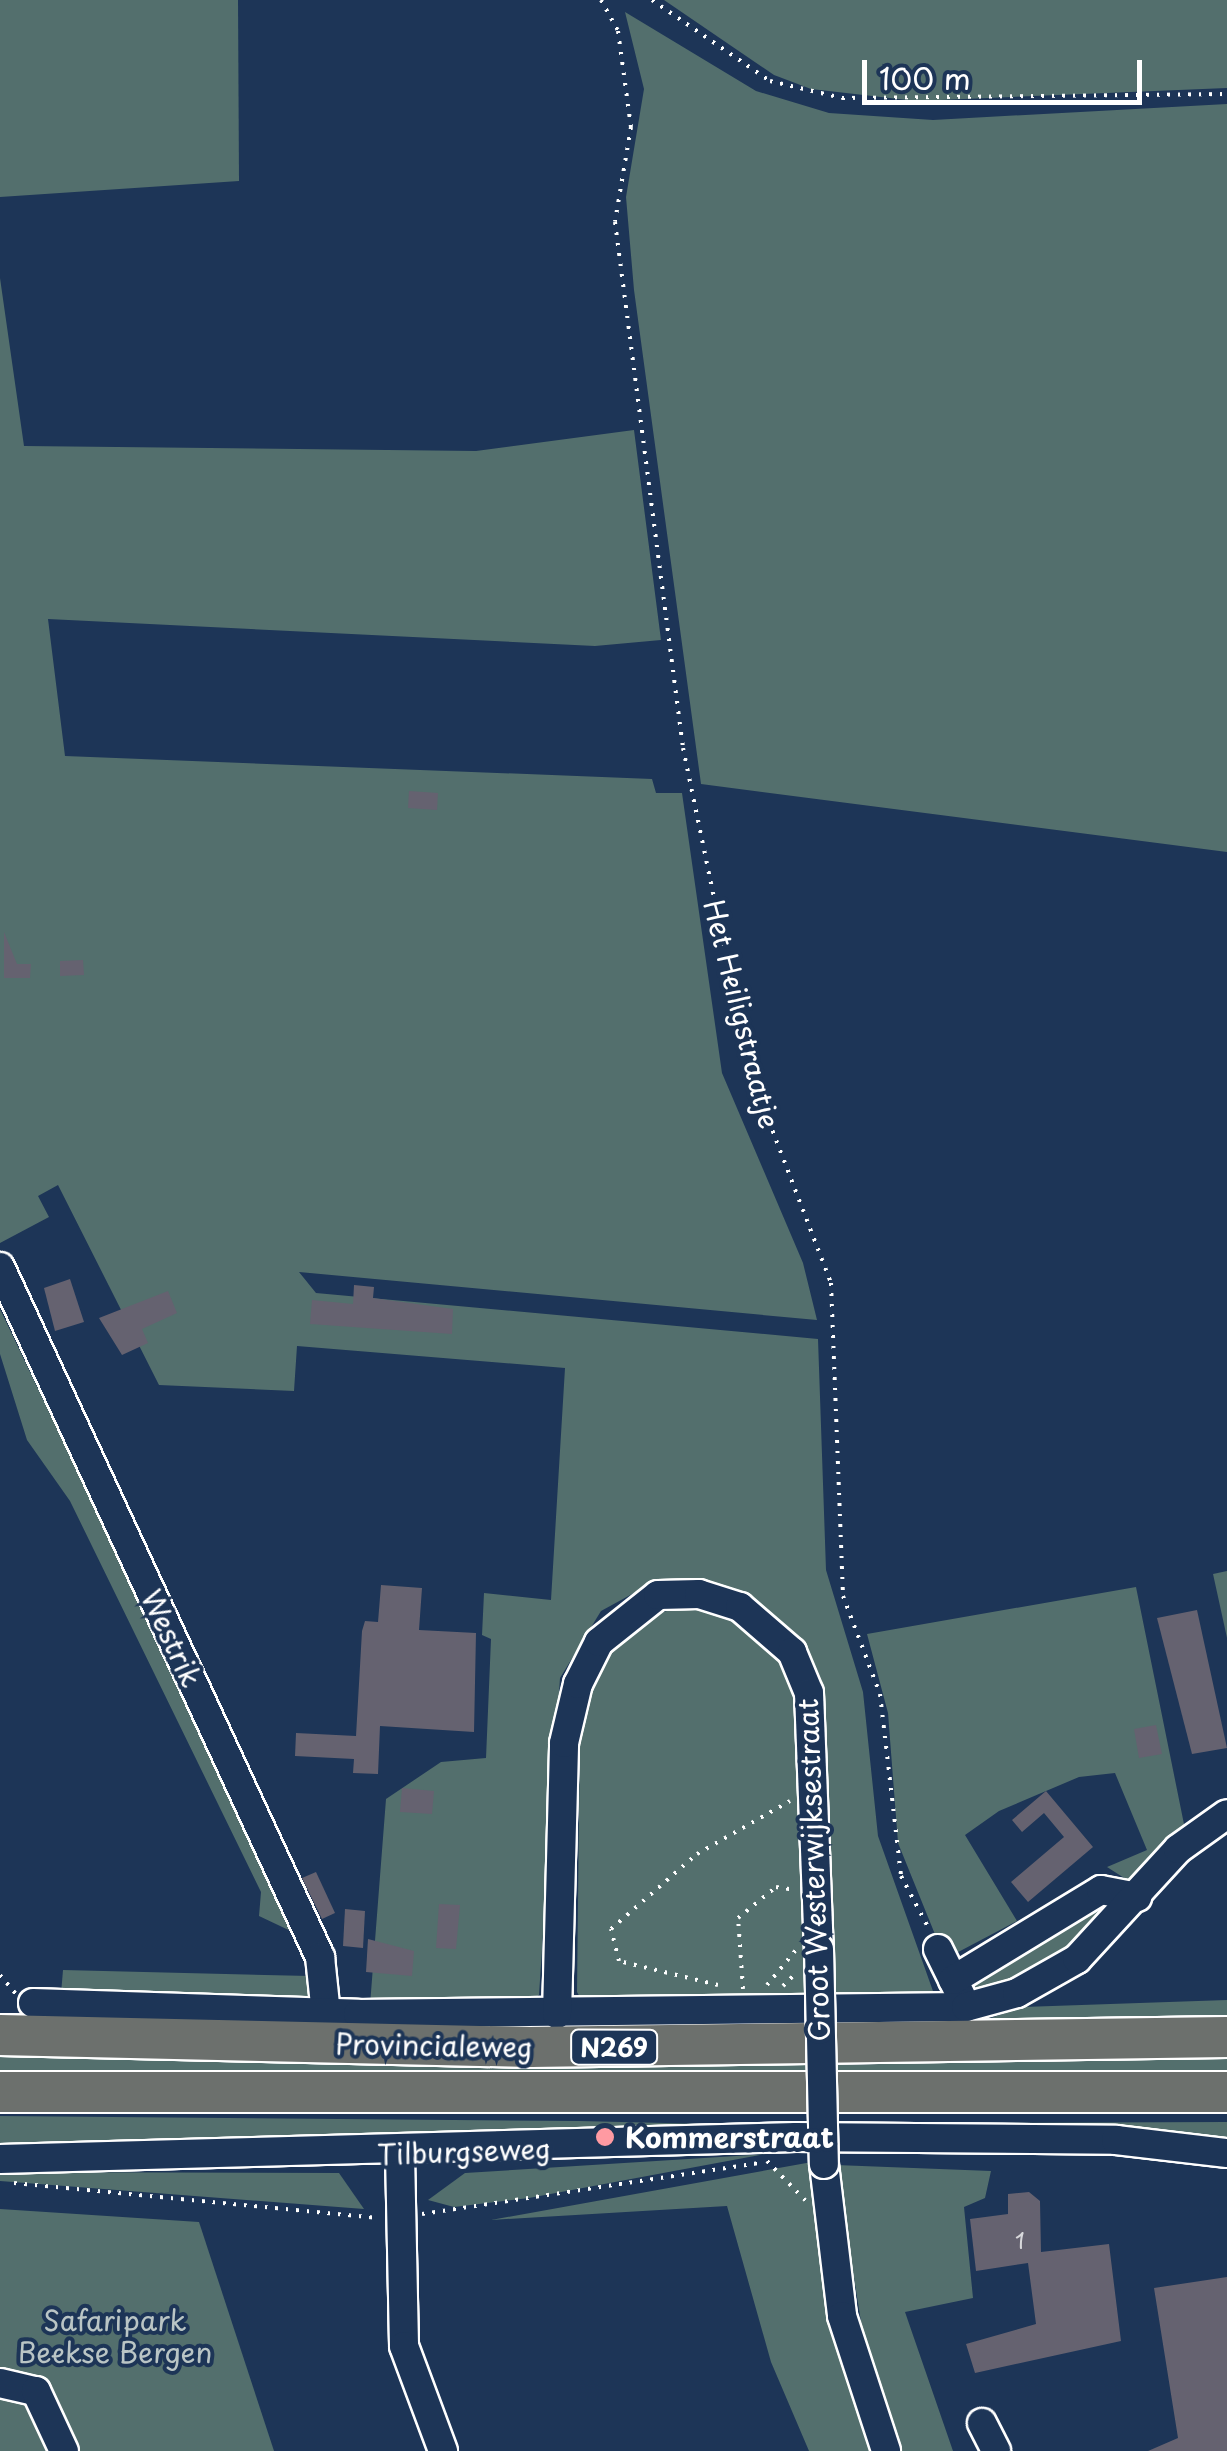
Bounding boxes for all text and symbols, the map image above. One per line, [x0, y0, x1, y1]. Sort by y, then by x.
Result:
scale bar [867, 40, 1147, 102]
text: 100 m [879, 55, 971, 100]
street label: Het Heiligstraatje [697, 895, 787, 1133]
street label: Westrik [135, 1584, 209, 1692]
street label: Groot Westerwijksestraat [790, 1698, 836, 2042]
street label: Provincialeweg [335, 2026, 533, 2064]
road number: N269 [569, 2027, 659, 2067]
place label: Kommerstraat [625, 2120, 834, 2154]
marker: Kommerstraat [594, 2126, 616, 2148]
street label: Tilburgseweg [377, 2131, 551, 2171]
house number: 1 [1015, 2227, 1025, 2253]
park label: Safaripark Beekse Bergen [18, 2303, 212, 2369]

